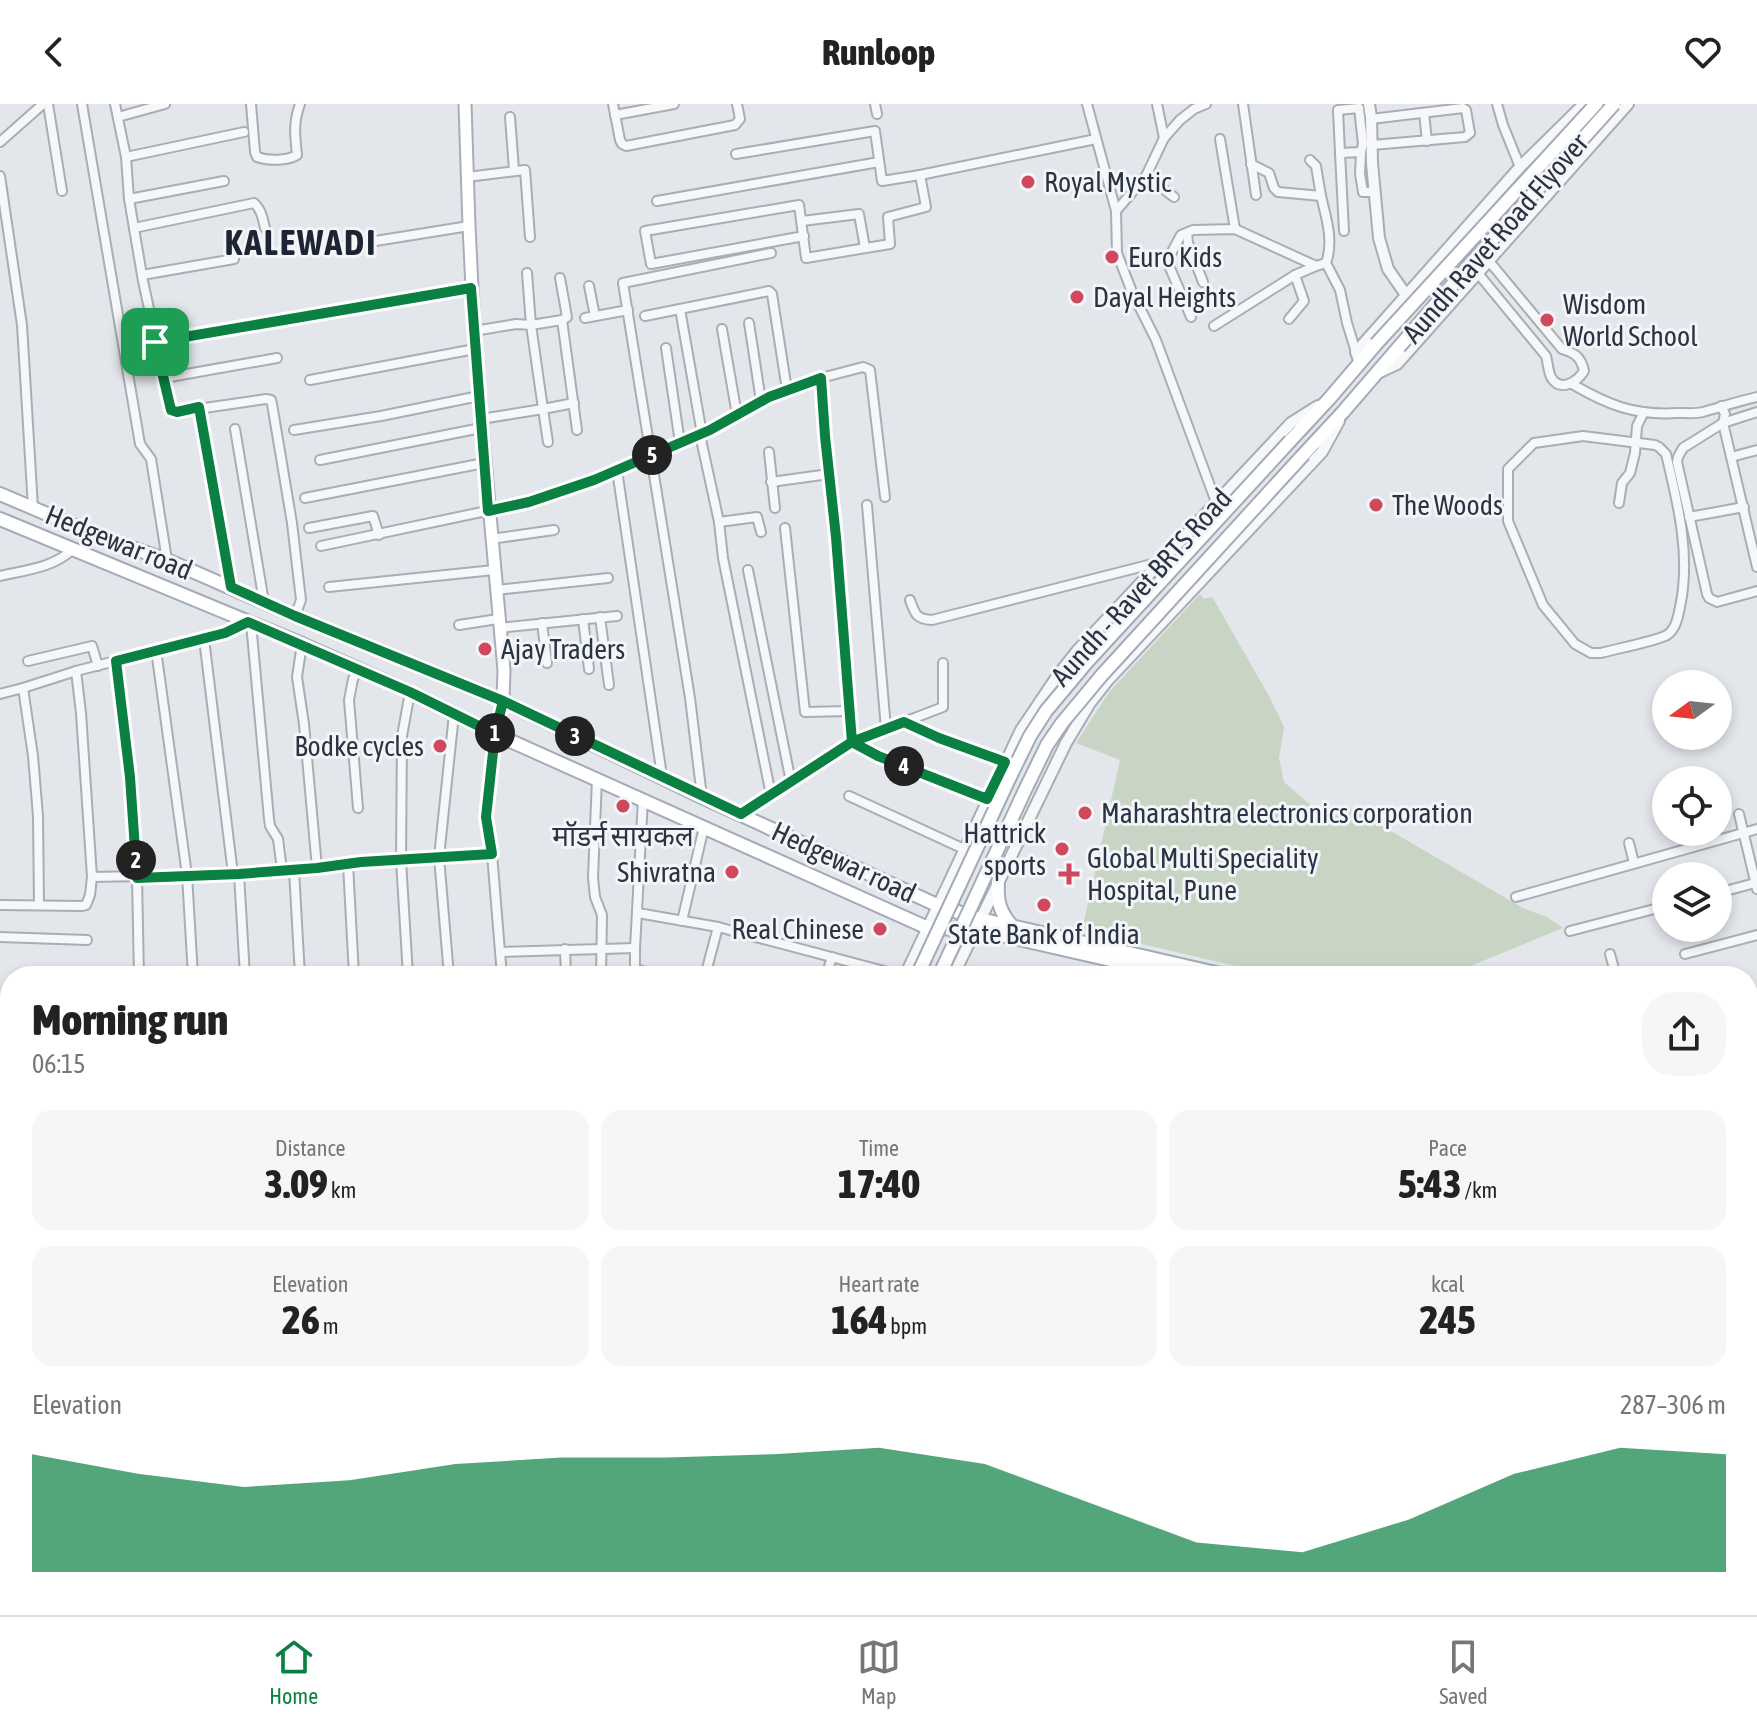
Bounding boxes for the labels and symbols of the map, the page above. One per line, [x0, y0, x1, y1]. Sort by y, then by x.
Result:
street label: Aundh Ravet Road Flyover [1396, 126, 1595, 349]
place label: Royal Mystic [1044, 166, 1172, 198]
marker: Royal Mystic [1019, 173, 1037, 191]
district label: KALEWADI [225, 221, 377, 263]
place label: Euro Kids [1128, 241, 1222, 273]
marker: Euro Kids [1103, 248, 1121, 266]
place label: Dayal Heights [1093, 281, 1236, 313]
marker: Dayal Heights [1068, 288, 1086, 306]
place label: Wisdom World School [1563, 288, 1698, 352]
pin [121, 308, 189, 376]
marker: Wisdom World School [1538, 311, 1556, 329]
pin: 5 [632, 435, 672, 475]
street label: Aundh - Ravet BRTS Road [1044, 482, 1238, 692]
place label: The Woods [1392, 489, 1503, 521]
marker: The Woods [1367, 496, 1385, 514]
street label: Hedgewar road [41, 498, 197, 586]
place label: Ajay Traders [501, 633, 625, 665]
marker: Ajay Traders [476, 640, 494, 658]
north arrow [1652, 670, 1732, 750]
pin: 1 [475, 713, 515, 753]
pin: 3 [555, 716, 595, 756]
place label: Bodke cycles [294, 730, 424, 762]
marker: Bodke cycles [431, 737, 449, 755]
pin: 4 [884, 746, 924, 786]
marker: मॉडर्न सायकल [614, 797, 632, 815]
place label: Maharashtra electronics corporation [1101, 797, 1473, 829]
marker: Maharashtra electronics corporation [1076, 804, 1094, 822]
street label: Hedgewar road [767, 815, 921, 909]
place label: Hattrick sports [963, 817, 1046, 881]
place label: मॉडर्न सायकल [552, 820, 695, 852]
pin: 2 [116, 840, 156, 880]
marker: Hattrick sports [1053, 840, 1071, 858]
place label: Global Multi Speciality Hospital, Pune [1087, 842, 1319, 906]
place label: Shivratna [617, 856, 716, 888]
marker: Shivratna [723, 863, 741, 881]
marker: Global Multi Speciality Hospital, Pune [1058, 863, 1080, 885]
marker: State Bank of India [1035, 896, 1053, 914]
place label: Real Chinese [732, 913, 864, 945]
place label: State Bank of India [948, 918, 1140, 950]
marker: Real Chinese [871, 920, 889, 938]

